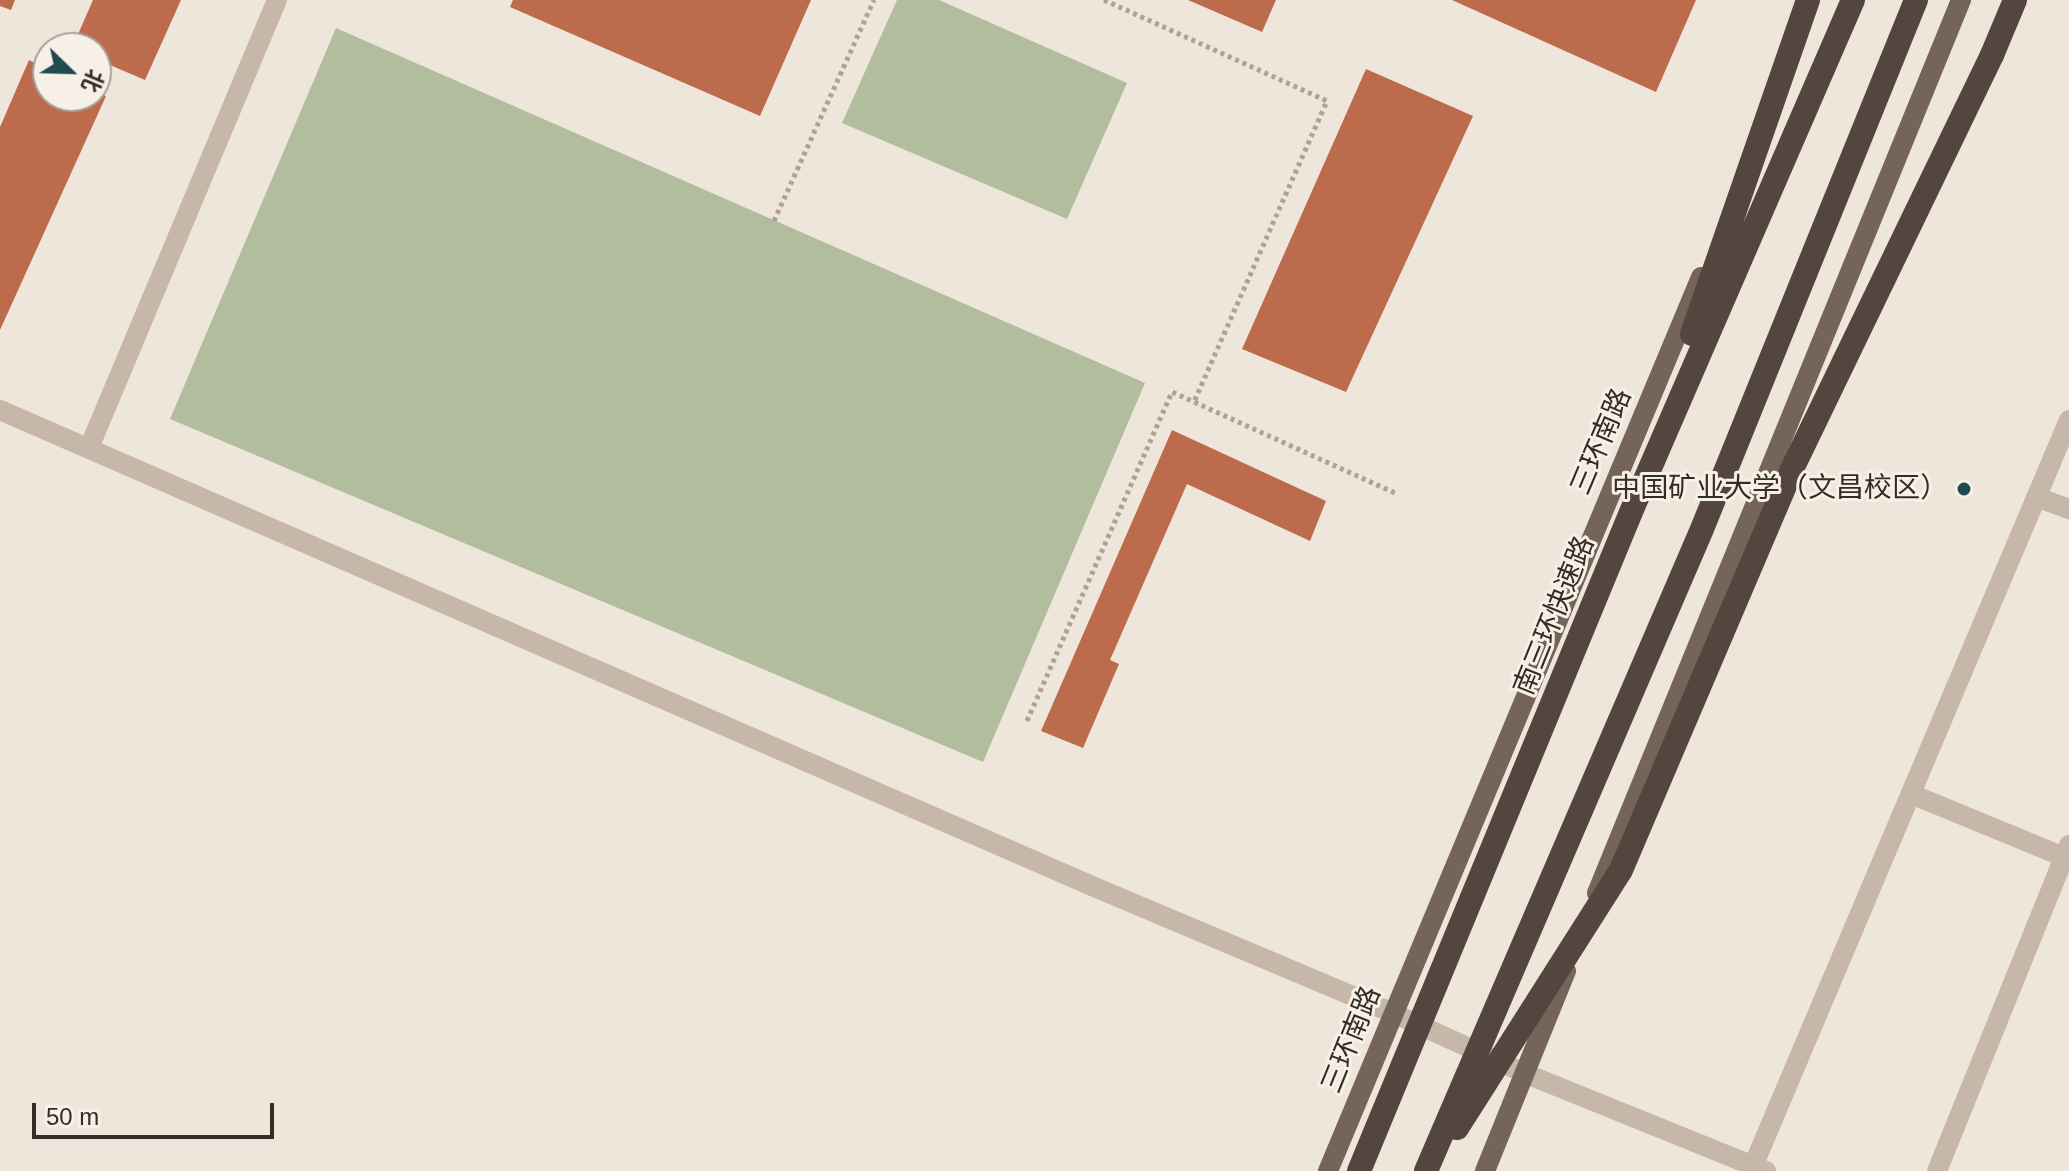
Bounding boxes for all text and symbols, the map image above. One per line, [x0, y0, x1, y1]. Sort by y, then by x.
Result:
north arrow [32, 32, 112, 112]
text: 北 [77, 66, 109, 96]
street label: 三环南路 [1565, 384, 1639, 500]
place label: 中国矿业大学（文昌校区） [1612, 472, 1948, 506]
marker: 中国矿业大学（文昌校区） [1955, 480, 1973, 498]
street label: 南三环快速路 [1508, 532, 1602, 700]
street label: 三环南路 [1315, 982, 1389, 1098]
scale bar [36, 1087, 278, 1137]
text: 50 m [46, 1103, 99, 1130]

